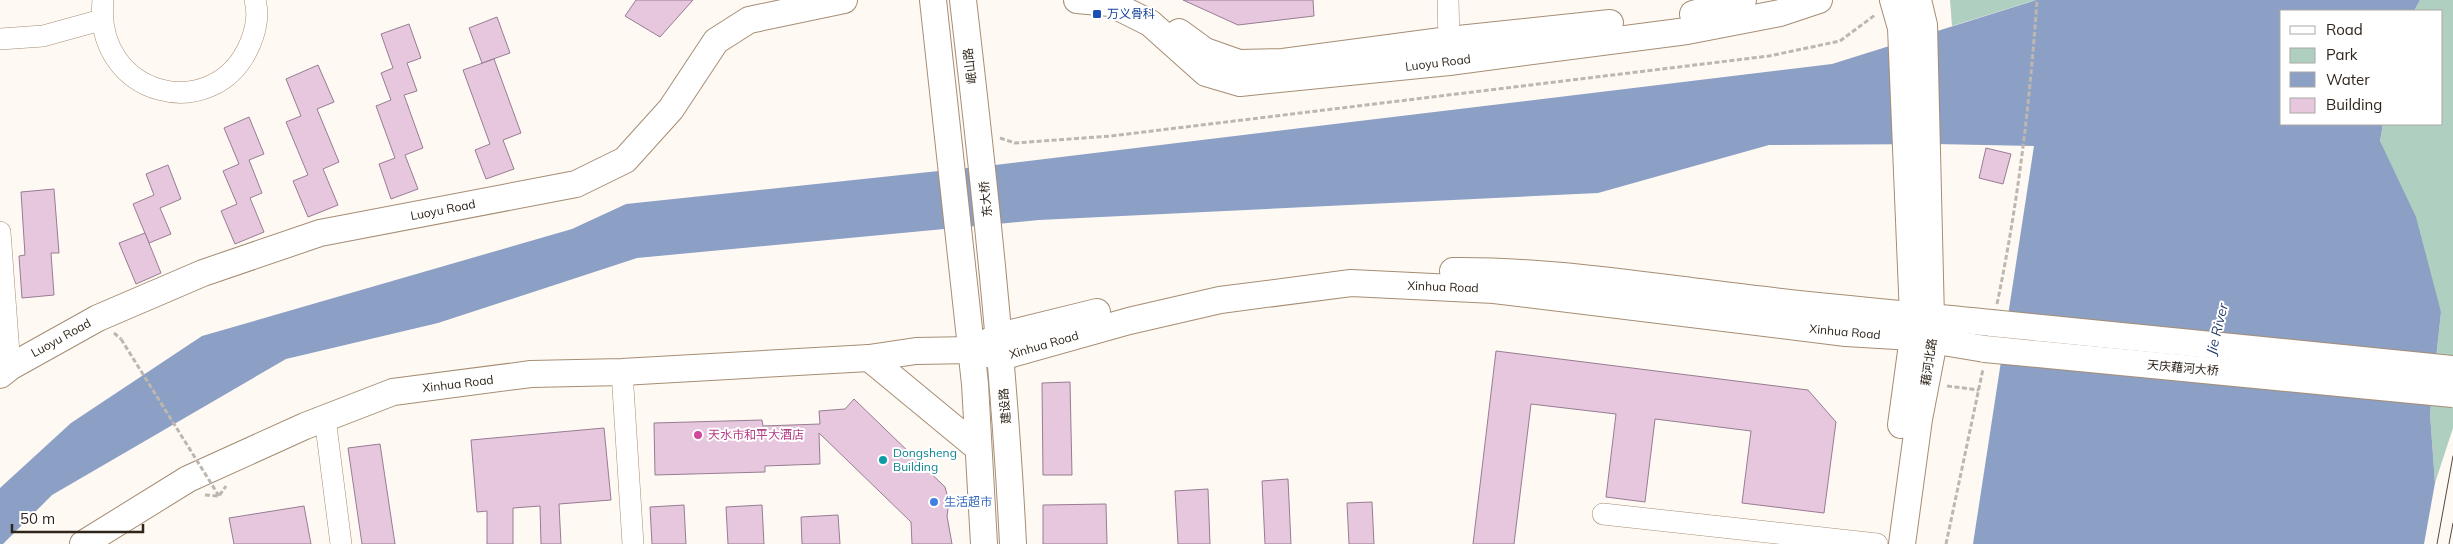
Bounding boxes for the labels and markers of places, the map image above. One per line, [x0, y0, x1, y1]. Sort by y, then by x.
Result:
place label: 万义骨科 [1107, 6, 1155, 21]
marker: 万义骨科 [1091, 8, 1103, 20]
place label: 天水市和平大酒店 [708, 427, 804, 442]
marker: 天水市和平大酒店 [692, 429, 704, 441]
place label: Dongsheng Building [893, 445, 957, 474]
marker: Dongsheng Building [877, 454, 889, 466]
place label: 生活超市 [944, 494, 992, 509]
marker: 生活超市 [928, 496, 940, 508]

